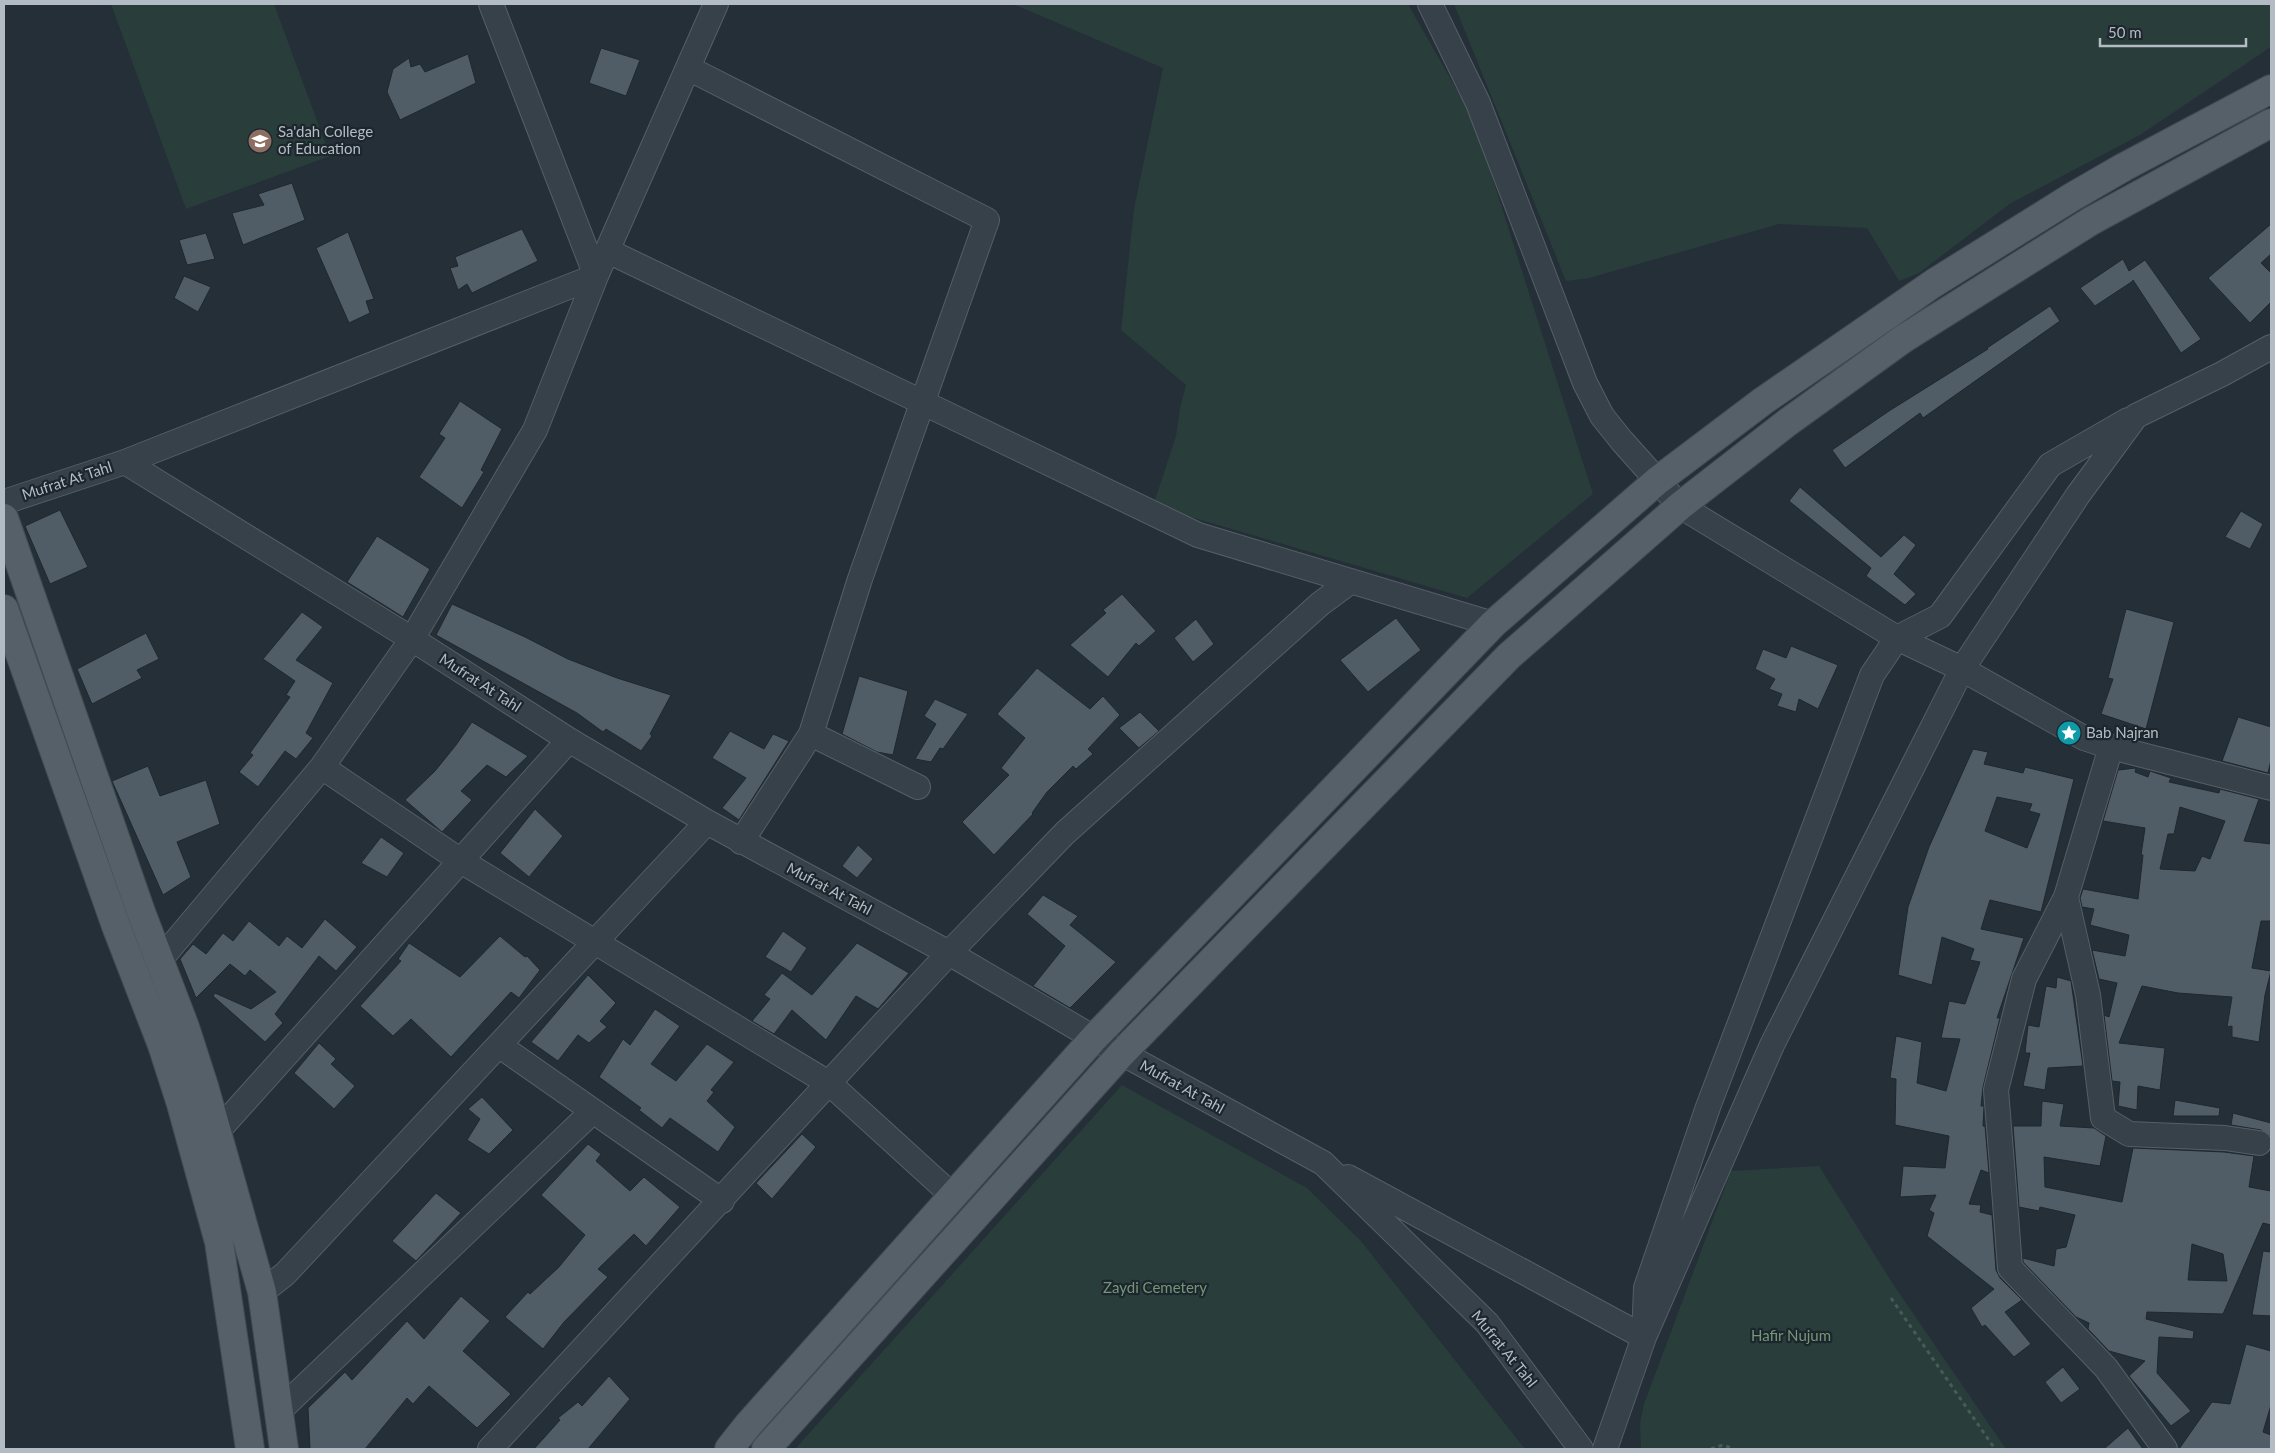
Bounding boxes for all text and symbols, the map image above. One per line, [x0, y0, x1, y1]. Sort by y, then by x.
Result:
scale bar [2100, 15, 2246, 47]
text: 50 m [2108, 23, 2142, 41]
place label: Sa'dah College of Education [278, 122, 373, 157]
school or university icon: Sa'dah College of Education [247, 128, 273, 154]
street label: Mufrat At Tahl [19, 457, 114, 503]
street label: Mufrat At Tahl [436, 649, 525, 715]
place icon: Bab Najran [2056, 720, 2082, 746]
place label: Bab Najran [2086, 723, 2159, 741]
street label: Mufrat At Tahl [784, 858, 875, 918]
street label: Mufrat At Tahl [1137, 1056, 1228, 1117]
park label: Zaydi Cemetery [1103, 1278, 1207, 1296]
street label: Mufrat At Tahl [1468, 1306, 1541, 1390]
park label: Hafir Nujum [1751, 1326, 1831, 1344]

